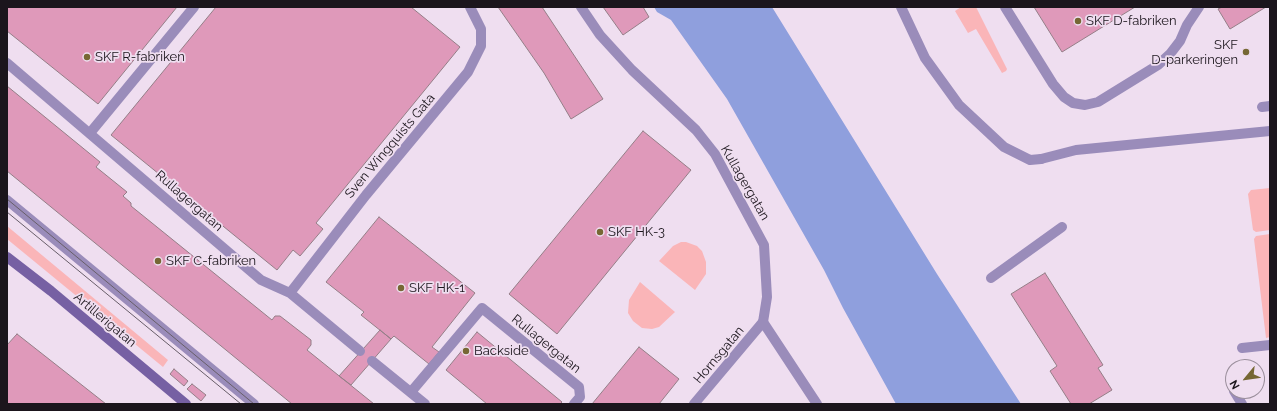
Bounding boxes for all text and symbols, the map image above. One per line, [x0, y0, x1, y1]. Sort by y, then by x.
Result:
place label: SKF D-fabriken [1086, 13, 1177, 29]
marker: SKF D-fabriken [1073, 16, 1083, 26]
place label: SKF D-parkeringen [1151, 37, 1238, 68]
marker: SKF D-parkeringen [1241, 47, 1251, 57]
place label: SKF R-fabriken [95, 49, 185, 65]
marker: SKF R-fabriken [82, 52, 92, 62]
street label: Sven Wingquists Gata [342, 91, 438, 201]
street label: Kullagergatan [717, 143, 773, 223]
street label: Rullagergatan [152, 167, 226, 235]
place label: SKF HK-3 [608, 224, 665, 240]
marker: SKF HK-3 [595, 227, 605, 237]
place label: SKF C-fabriken [166, 253, 256, 269]
marker: SKF C-fabriken [153, 256, 163, 266]
place label: SKF HK-1 [409, 280, 465, 296]
marker: SKF HK-1 [396, 283, 406, 293]
street label: Artillerigatan [71, 289, 139, 351]
street label: Rullagergatan [508, 311, 584, 377]
street label: Hornsgatan [691, 323, 747, 387]
place label: Backside [474, 343, 529, 359]
marker: Backside [461, 346, 471, 356]
north arrow [1225, 359, 1265, 399]
text: N [1227, 378, 1243, 391]

